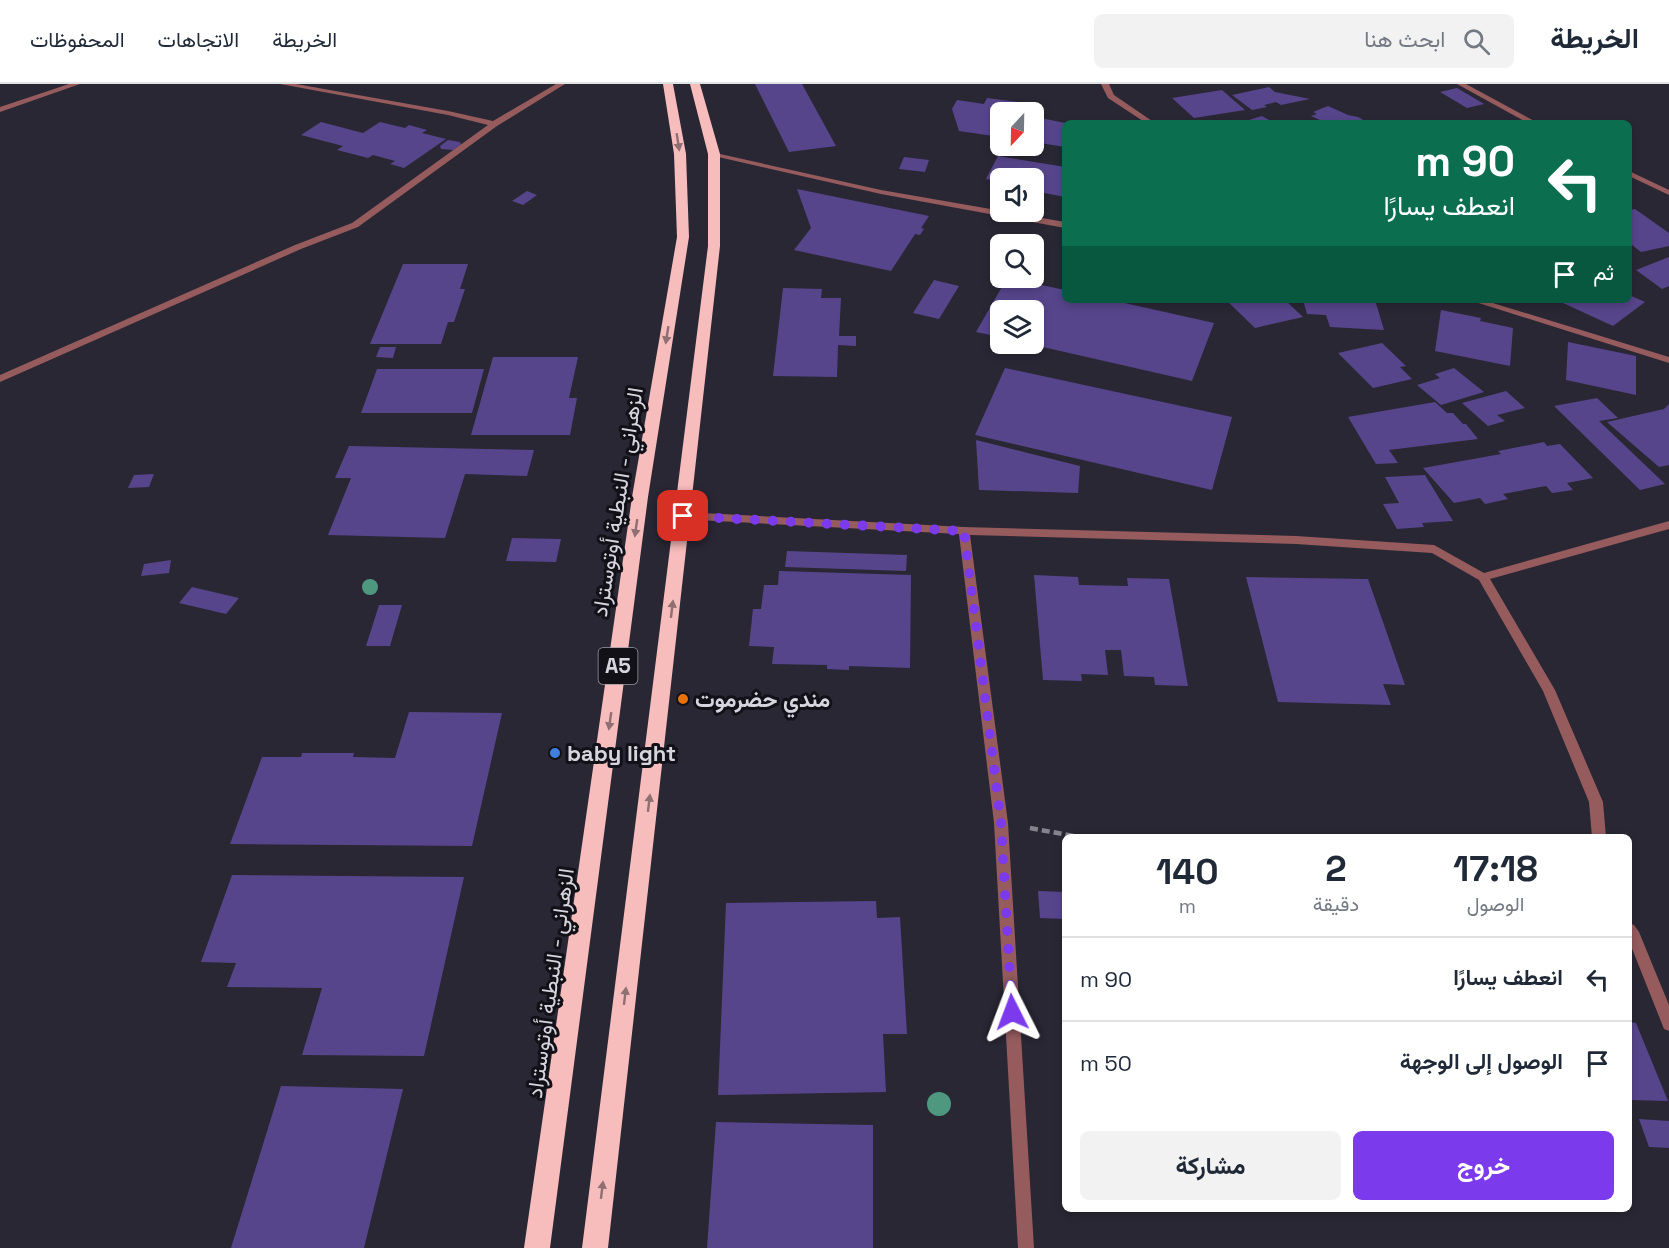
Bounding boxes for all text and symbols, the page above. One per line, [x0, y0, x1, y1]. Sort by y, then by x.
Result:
search box [1094, 14, 1514, 68]
text: الخريطة [1550, 20, 1639, 56]
text: ابحث هنا [1364, 25, 1445, 53]
icon: search [1460, 25, 1493, 58]
text: المحفوظات [30, 26, 125, 53]
text: الاتجاهات [158, 26, 239, 53]
text: الخريطة [272, 26, 337, 53]
north arrow [990, 102, 1044, 156]
map controls [990, 102, 1044, 354]
one-way arrow [674, 132, 683, 151]
text: 90 m [1415, 135, 1515, 188]
icon: left [1536, 144, 1614, 222]
button: sound [990, 168, 1044, 222]
text: انعطف يسارًا [1383, 188, 1515, 223]
button: search [990, 234, 1044, 288]
icon: arrive [1548, 258, 1581, 291]
text: ثم [1593, 258, 1614, 286]
button: layers [990, 300, 1044, 354]
one-way arrow [662, 326, 671, 345]
street label: الزهراني - النبطية أوتوستراد [585, 385, 654, 619]
pin [657, 490, 708, 541]
icon: arrive [666, 499, 699, 532]
one-way arrow [632, 518, 641, 537]
one-way arrow [667, 600, 677, 619]
road number: A5 [598, 648, 638, 684]
place label: مندي حضرموت [695, 685, 830, 718]
marker: مندي حضرموت [676, 692, 690, 706]
one-way arrow [605, 711, 615, 730]
place label: baby light [567, 739, 676, 767]
marker: baby light [548, 746, 562, 760]
one-way arrow [644, 793, 653, 812]
text: 2 [1325, 846, 1347, 892]
text: 17:18 [1453, 846, 1538, 892]
text: 140 [1156, 849, 1219, 895]
street label: الزهراني - النبطية أوتوستراد [520, 866, 585, 1100]
text: دقيقة [1313, 891, 1359, 917]
text: الوصول [1467, 891, 1524, 917]
text: m [1179, 893, 1196, 919]
text: انعطف يسارًا [1453, 963, 1563, 991]
icon: left [1581, 963, 1614, 996]
text: 90 m [1080, 965, 1132, 993]
position arrow [980, 980, 1044, 1044]
one-way arrow [621, 987, 630, 1006]
text: الوصول إلى الوجهة [1400, 1047, 1563, 1075]
icon: arrive [1581, 1047, 1614, 1080]
text: 50 m [1080, 1049, 1132, 1077]
button: مشاركة [1080, 1131, 1341, 1200]
button: خروج [1353, 1131, 1614, 1200]
one-way arrow [597, 1180, 607, 1199]

